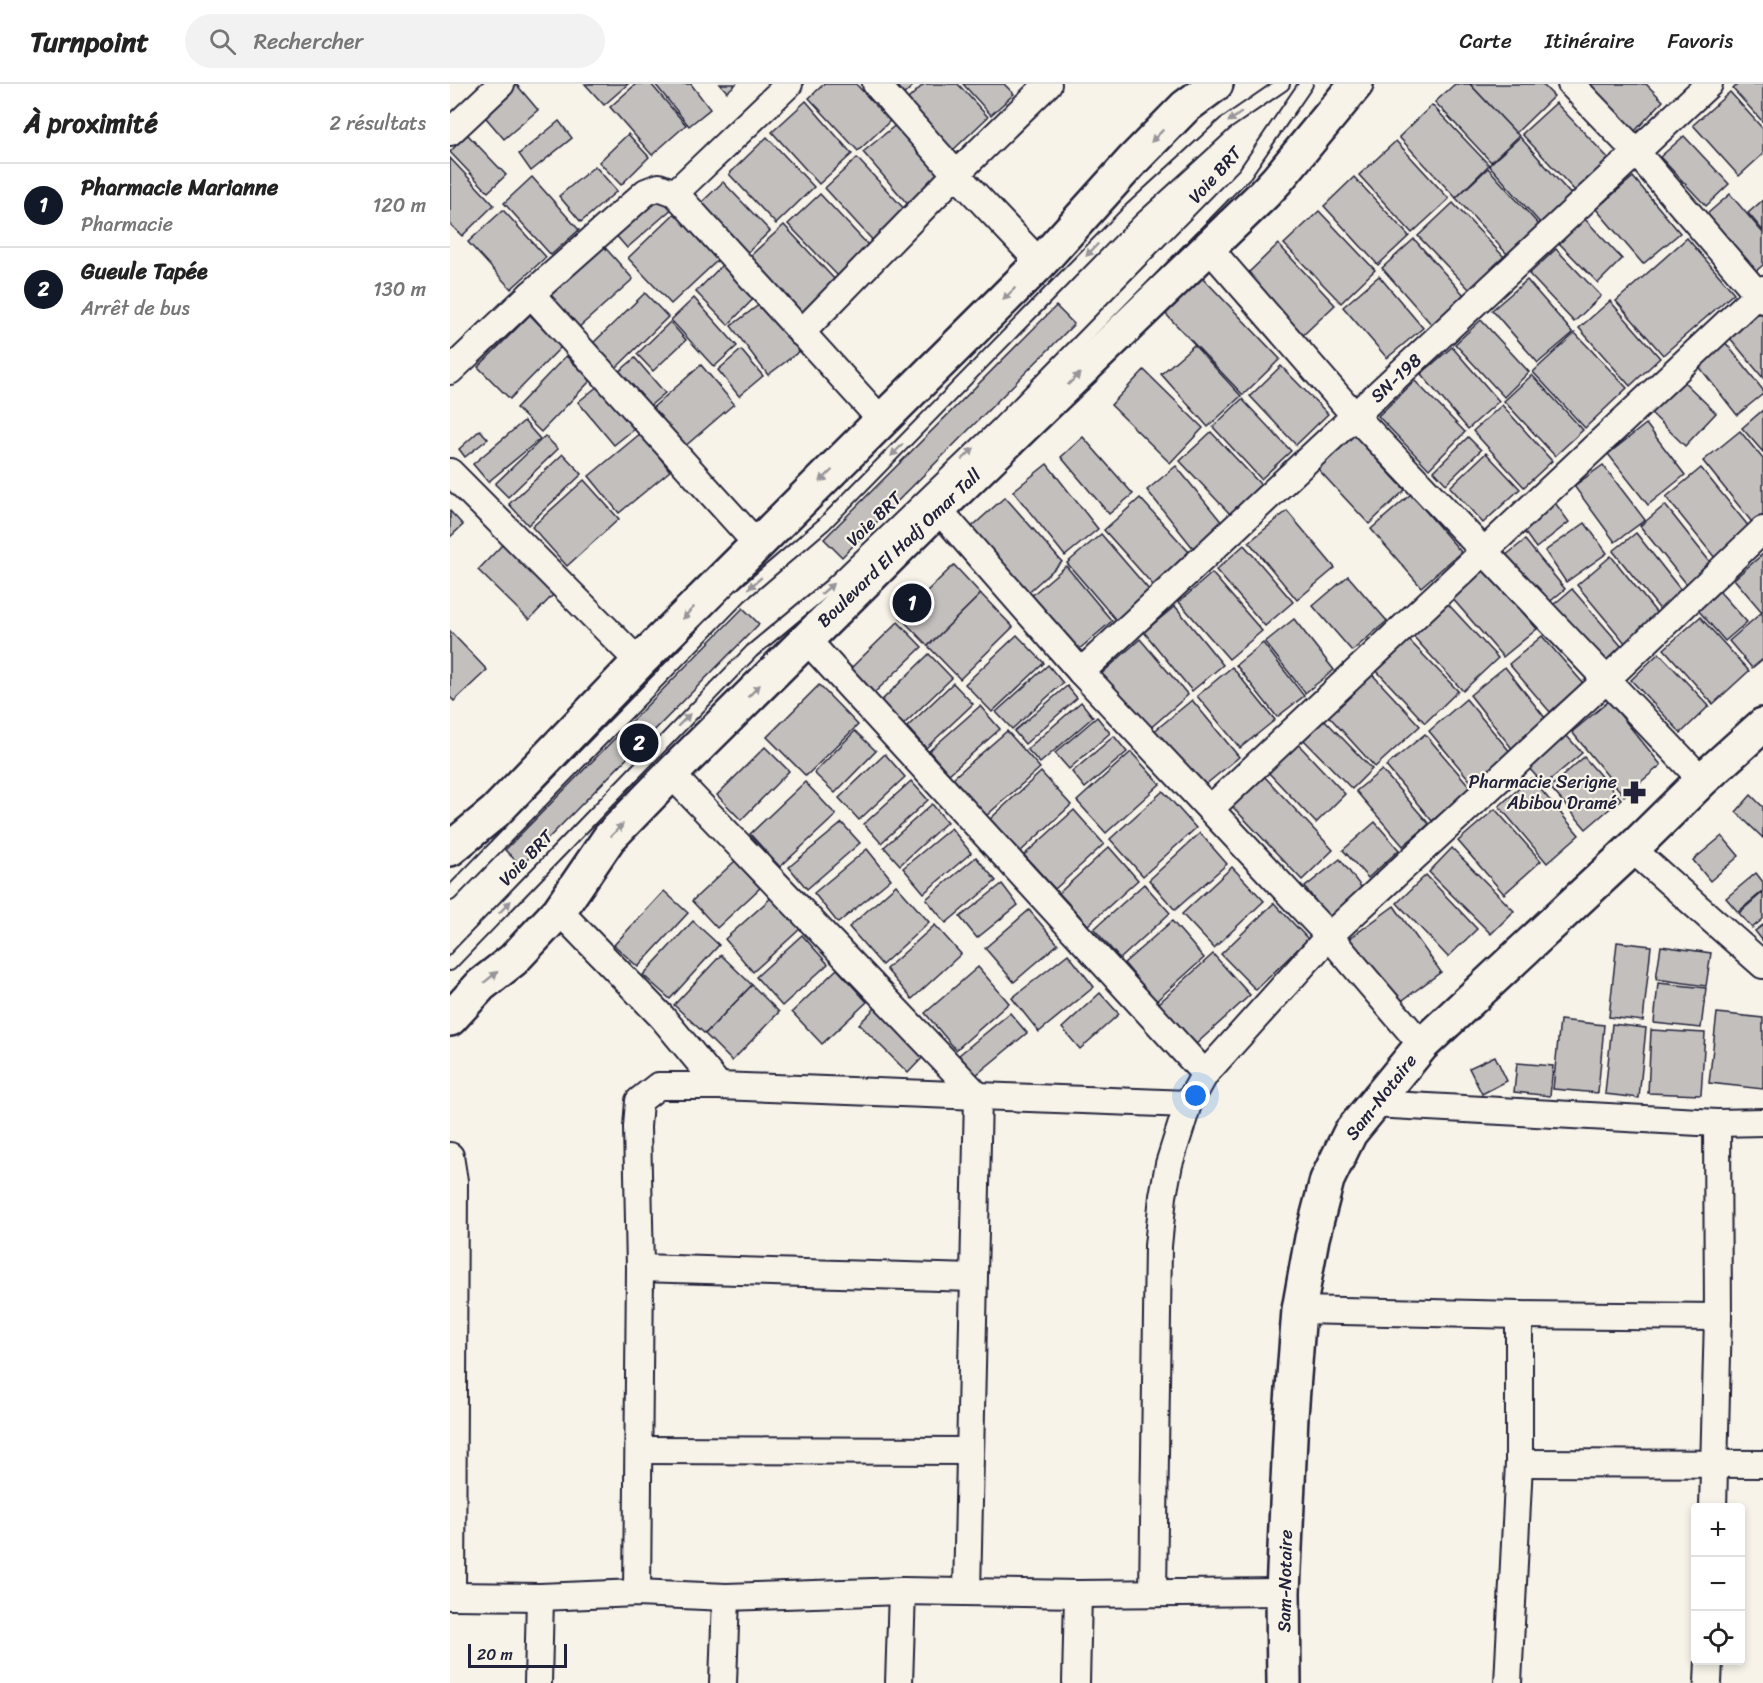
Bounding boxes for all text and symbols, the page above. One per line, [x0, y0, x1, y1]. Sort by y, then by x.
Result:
search box [185, 14, 605, 68]
text: Turnpoint [30, 17, 149, 66]
text: Rechercher [254, 22, 363, 61]
text: Carte [1460, 22, 1512, 60]
text: Itinéraire [1545, 22, 1635, 60]
text: Favoris [1668, 22, 1733, 60]
icon: search [206, 25, 239, 58]
text: À proximité [24, 100, 158, 146]
text: 2 résultats [329, 106, 426, 141]
one-way arrow [1227, 111, 1243, 123]
one-way arrow [1150, 128, 1164, 142]
street label: Voie BRT [1180, 138, 1251, 211]
text: Pharmacie Marianne [81, 168, 278, 207]
text: 1 [39, 188, 48, 223]
text: 120 m [373, 188, 426, 223]
text: Pharmacie [81, 207, 173, 242]
one-way arrow [1085, 242, 1099, 257]
text: Gueule Tapée [81, 252, 208, 291]
text: 2 [38, 272, 49, 307]
text: 130 m [373, 272, 426, 307]
one-way arrow [1002, 286, 1016, 301]
text: Arrêt de bus [81, 291, 190, 326]
street label: SN-198 [1362, 345, 1430, 411]
one-way arrow [1066, 372, 1081, 386]
one-way arrow [891, 442, 905, 456]
one-way arrow [961, 447, 976, 461]
street label: Boulevard El Hadj Omar Tall [809, 460, 989, 635]
one-way arrow [819, 469, 834, 483]
street label: Voie BRT [838, 483, 911, 554]
one-way arrow [748, 576, 763, 589]
pin: 1 [892, 580, 932, 626]
one-way arrow [819, 582, 835, 595]
one-way arrow [681, 606, 695, 620]
one-way arrow [746, 685, 760, 699]
one-way arrow [676, 714, 690, 728]
pin: 2 [620, 720, 658, 766]
place label: Pharmacie Serigne Abibou Dramé [1469, 766, 1617, 819]
pharmacy icon: Pharmacie Serigne Abibou Dramé [1622, 779, 1648, 805]
street label: Voie BRT [491, 821, 562, 894]
one-way arrow [609, 824, 623, 838]
one-way arrow [498, 900, 512, 914]
one-way arrow [483, 972, 498, 984]
street label: Sam-Notaire [1337, 1047, 1425, 1147]
your location [1181, 1081, 1210, 1110]
map controls [1691, 1503, 1745, 1665]
button: + [1691, 1503, 1745, 1557]
street label: Sam-Notaire [1268, 1529, 1302, 1633]
button: − [1691, 1557, 1745, 1611]
button: locate [1691, 1611, 1745, 1665]
text: 20 m [477, 1640, 513, 1669]
scale bar [468, 1641, 567, 1668]

